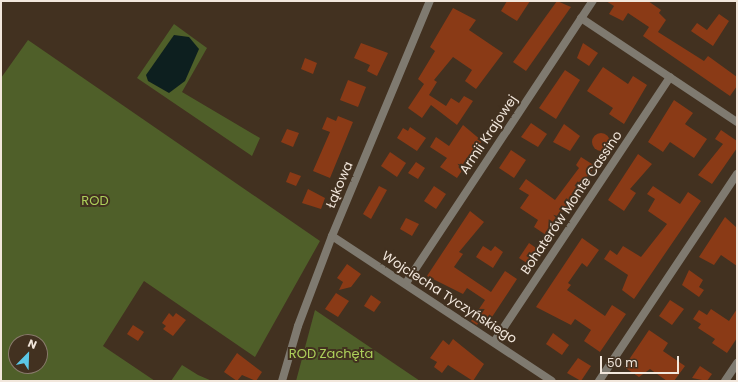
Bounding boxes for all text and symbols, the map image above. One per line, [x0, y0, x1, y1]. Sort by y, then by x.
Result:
street label: Armii Krajowej [457, 93, 521, 177]
street label: Bohaterów Monte Cassino [518, 128, 626, 278]
street label: Łąkowa [323, 159, 357, 211]
park label: ROD [81, 193, 109, 209]
street label: Wojciecha Tyczyńskiego [379, 249, 519, 347]
north arrow [8, 334, 48, 374]
text: N [25, 335, 39, 353]
park label: ROD Zachęta [289, 346, 373, 362]
scale bar [602, 348, 681, 374]
text: 50 m [607, 354, 638, 371]

